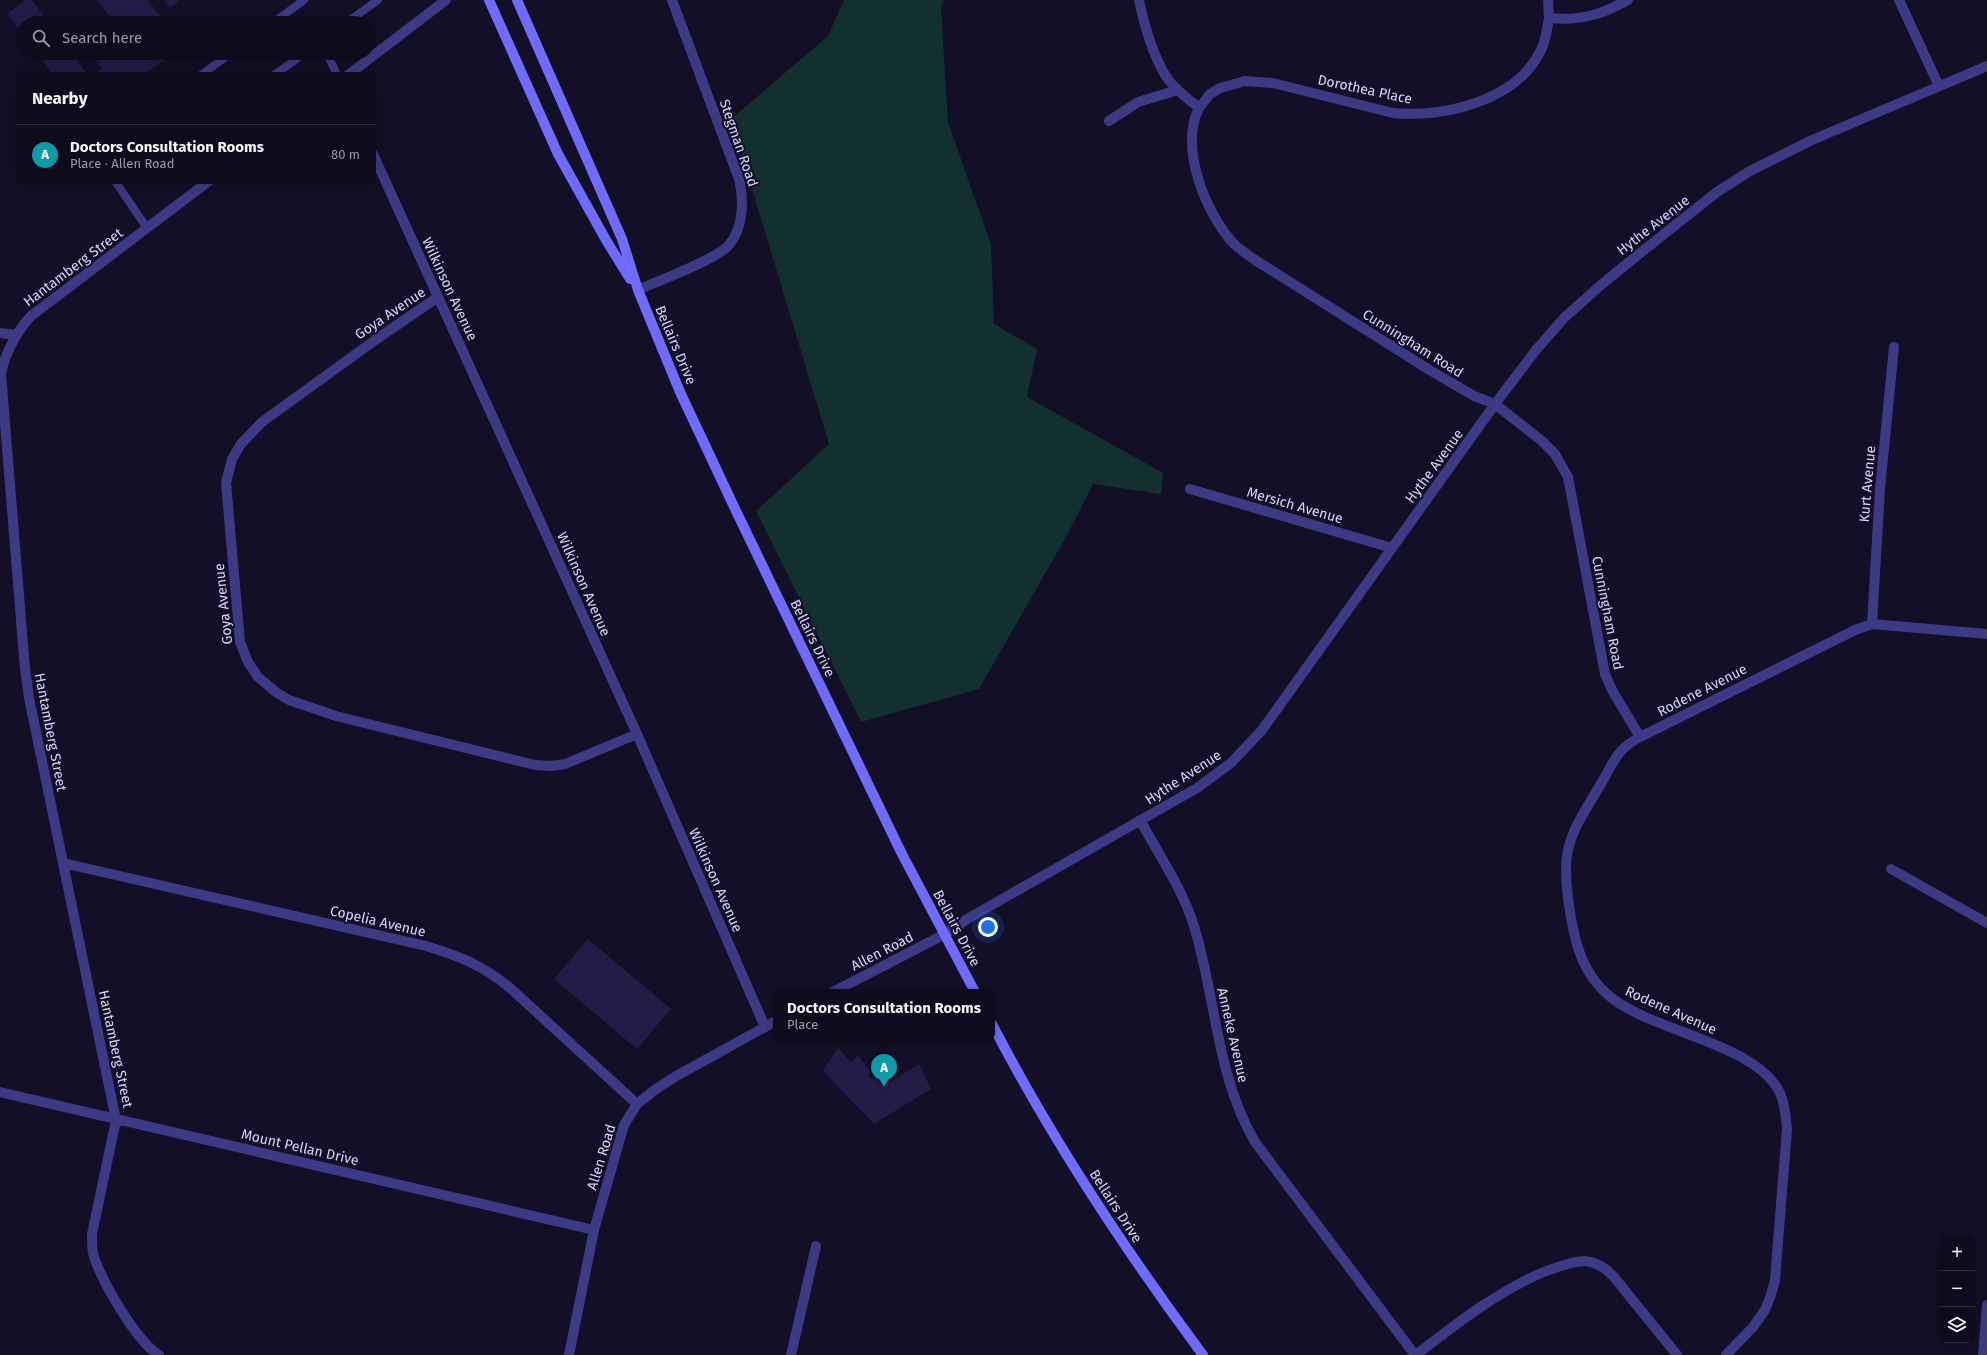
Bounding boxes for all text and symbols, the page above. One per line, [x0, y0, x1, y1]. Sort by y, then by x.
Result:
search box [16, 16, 376, 60]
icon: search [30, 27, 52, 49]
text: Search here [62, 29, 142, 47]
street label: Dorothea Place [1316, 71, 1414, 108]
text: Nearby [32, 88, 87, 109]
street label: Stegman Road [716, 97, 761, 189]
text: Doctors Consultation Rooms [70, 138, 264, 156]
text: A [41, 147, 49, 162]
text: 80 m [331, 147, 360, 162]
text: Place · Allen Road [70, 156, 174, 171]
street label: Hythe Avenue [1614, 192, 1693, 259]
street label: Hantamberg Street [20, 224, 127, 310]
street label: Wilkinson Avenue [418, 235, 481, 344]
street label: Goya Avenue [352, 284, 429, 343]
street label: Bellairs Drive [651, 303, 700, 387]
street label: Cunningham Road [1359, 306, 1466, 381]
street label: Hythe Avenue [1402, 426, 1467, 507]
street label: Kurt Avenue [1856, 445, 1879, 523]
street label: Mersich Avenue [1245, 484, 1345, 527]
street label: Wilkinson Avenue [553, 530, 614, 639]
street label: Cunningham Road [1588, 555, 1627, 671]
street label: Goya Avenue [211, 563, 236, 645]
street label: Bellairs Drive [786, 597, 839, 680]
street label: Rodene Avenue [1655, 661, 1750, 720]
street label: Hantamberg Street [31, 672, 70, 794]
street label: Hythe Avenue [1142, 746, 1225, 808]
street label: Wilkinson Avenue [685, 826, 746, 935]
street label: Bellairs Drive [929, 887, 984, 969]
street label: Copelia Avenue [328, 902, 427, 941]
your location [978, 917, 998, 937]
street label: Allen Road [848, 928, 916, 974]
street label: Rodene Avenue [1622, 983, 1719, 1038]
street label: Anneke Avenue [1213, 986, 1252, 1084]
street label: Hantamberg Street [95, 989, 136, 1110]
popup [773, 989, 995, 1041]
text: Doctors Consultation Rooms [787, 999, 981, 1017]
text: Place [787, 1017, 818, 1032]
pin: A [871, 1054, 897, 1087]
street label: Allen Road [583, 1122, 620, 1192]
street label: Mount Pellan Drive [239, 1126, 360, 1169]
street label: Bellairs Drive [1086, 1166, 1146, 1246]
map controls [1939, 1235, 1975, 1343]
button: + [1939, 1235, 1975, 1271]
button: − [1939, 1271, 1975, 1307]
button: layers [1939, 1307, 1975, 1343]

